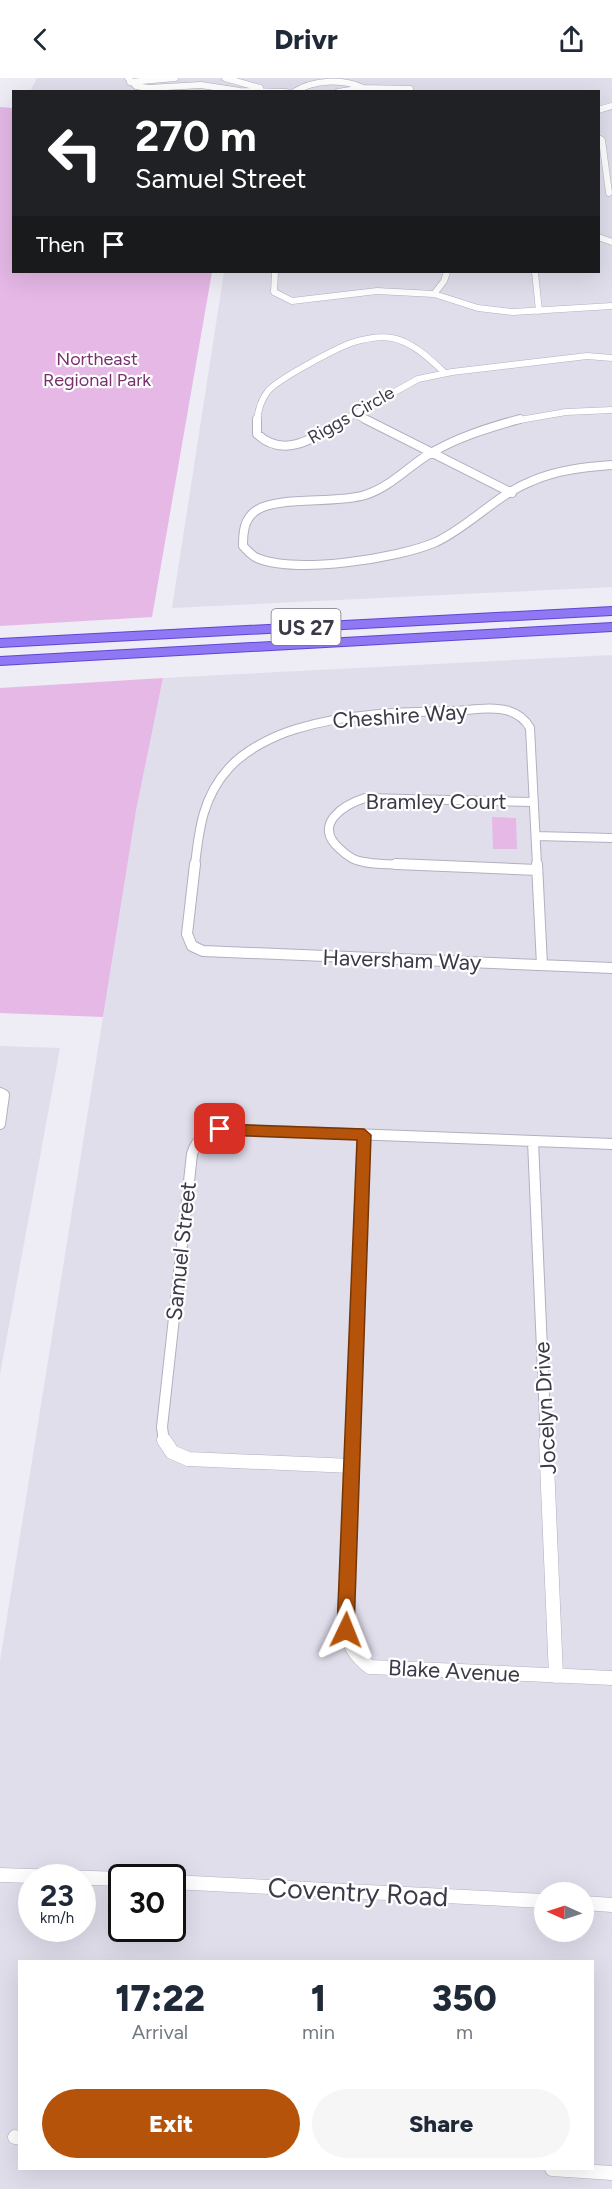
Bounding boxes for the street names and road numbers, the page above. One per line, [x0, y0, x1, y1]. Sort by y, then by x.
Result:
street label: Riggs Circle [304, 381, 398, 449]
road number: US 27 [272, 609, 340, 645]
street label: Cheshire Way [331, 698, 469, 734]
street label: Bramley Court [365, 788, 507, 815]
street label: Haversham Way [322, 944, 482, 976]
street label: Samuel Street [160, 1180, 202, 1322]
street label: Jocelyn Drive [528, 1341, 562, 1475]
street label: Blake Avenue [387, 1654, 521, 1688]
street label: Coventry Road [267, 1871, 449, 1913]

